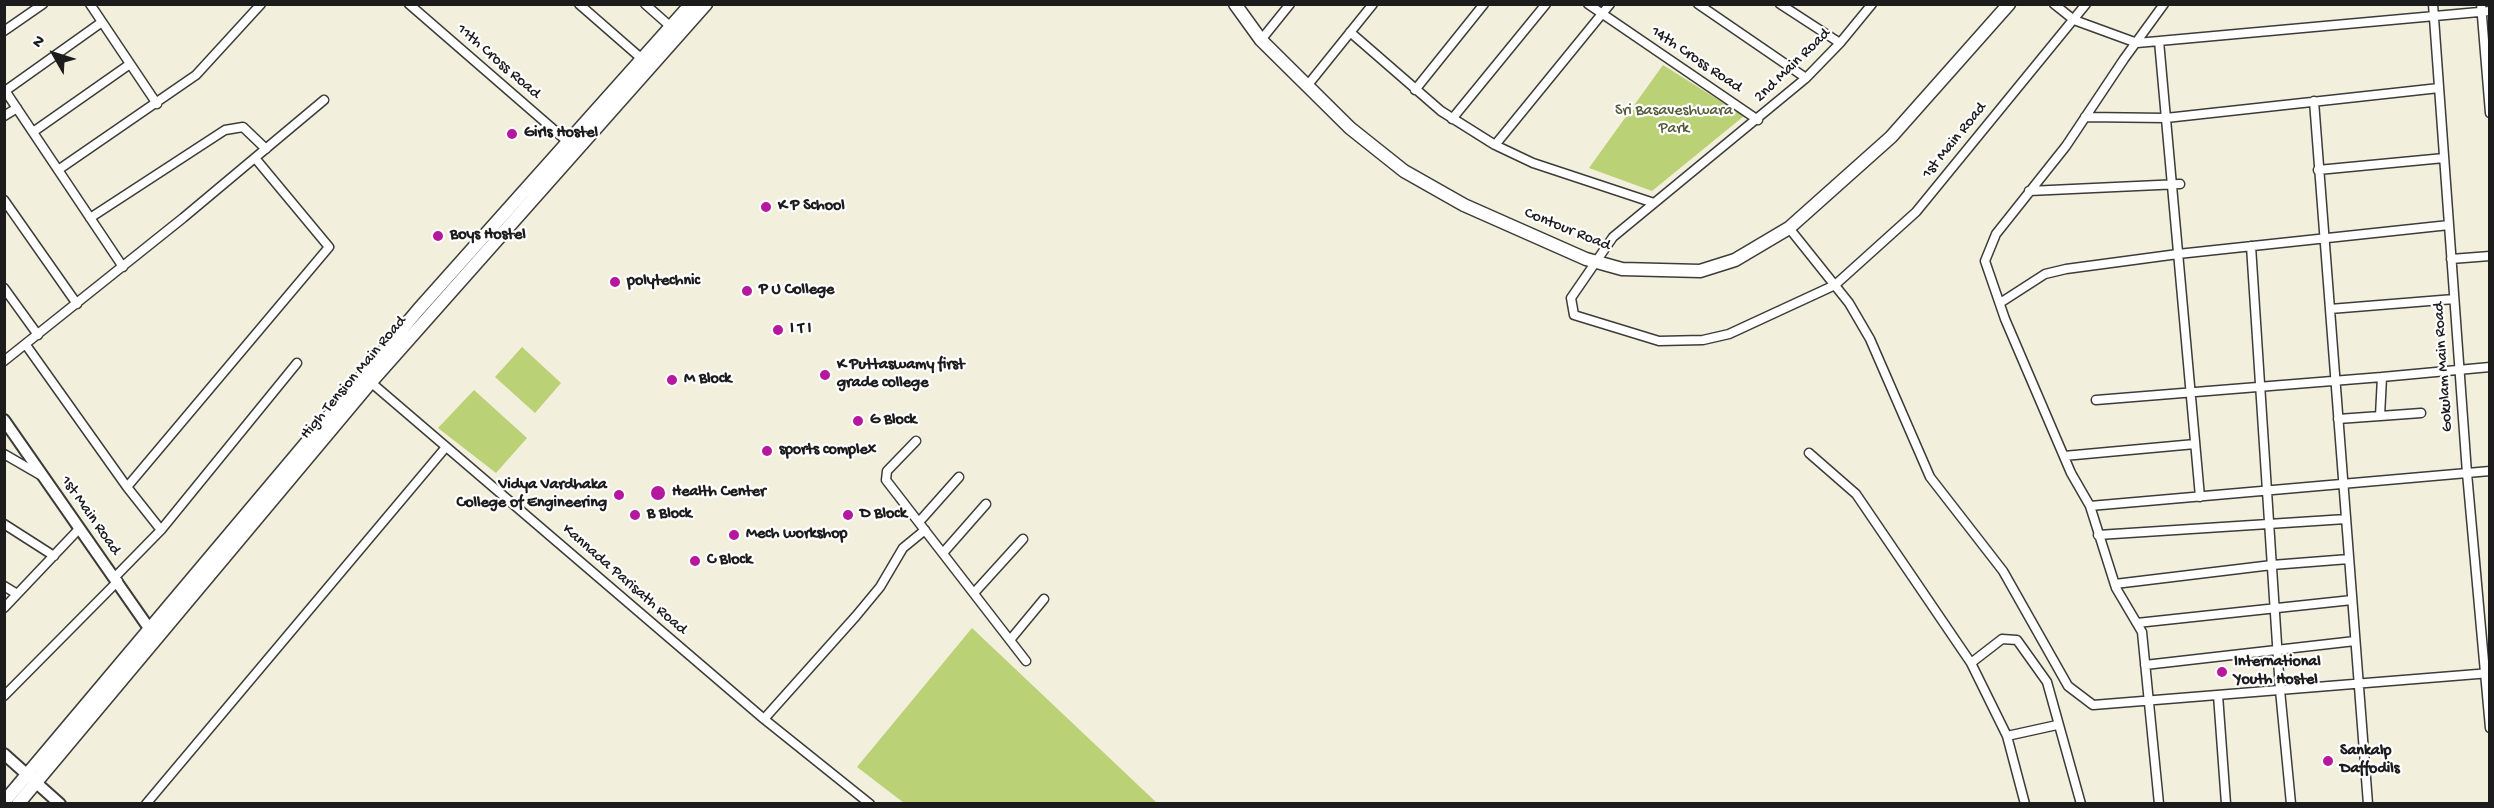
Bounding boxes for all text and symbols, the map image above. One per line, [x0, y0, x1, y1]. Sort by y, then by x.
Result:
street label: 11th Cross Road [452, 20, 544, 104]
street label: 14th Cross Road [1647, 22, 1745, 98]
north arrow [24, 24, 84, 84]
street label: 2nd Main Road [1751, 25, 1835, 107]
text: N [29, 32, 50, 52]
street label: 1st Main Road [1918, 99, 1992, 183]
park label: Sri Basaveshwara Park [1615, 102, 1733, 140]
place label: Girls Hostel [524, 124, 598, 144]
marker: Girls Hostel [505, 127, 519, 141]
place label: K P School [778, 197, 845, 217]
marker: K P School [759, 200, 773, 214]
street label: Contour Road [1521, 204, 1613, 256]
place label: Boys Hostel [450, 226, 526, 246]
marker: Boys Hostel [431, 229, 445, 243]
place label: polytechnic [627, 272, 700, 292]
marker: polytechnic [608, 275, 622, 289]
place label: P U College [759, 281, 834, 301]
marker: P U College [740, 284, 754, 298]
street label: Gokulam Main Road [2430, 301, 2458, 433]
street label: High Tension Main Road [297, 312, 411, 444]
place label: I T I [790, 320, 811, 340]
marker: I T I [771, 323, 785, 337]
place label: K Puttaswamy first grade college [837, 356, 965, 394]
marker: K Puttaswamy first grade college [818, 368, 832, 382]
place label: M Block [684, 370, 731, 390]
marker: M Block [665, 373, 679, 387]
place label: G Block [870, 411, 916, 431]
marker: G Block [851, 414, 865, 428]
place label: sports complex [779, 441, 876, 461]
marker: sports complex [760, 444, 774, 458]
street label: 1st Main Road [56, 473, 124, 559]
place label: Vidya Vardhaka College of Engineering [456, 476, 607, 514]
place label: Health Center [672, 483, 766, 503]
marker: Health Center [649, 484, 667, 502]
marker: Vidya Vardhaka College of Engineering [612, 488, 626, 502]
place label: B Block [647, 505, 692, 525]
place label: D Block [860, 505, 907, 525]
marker: B Block [628, 508, 642, 522]
marker: D Block [841, 508, 855, 522]
street label: Kannada Parisath Road [558, 520, 690, 640]
place label: Mech workshop [746, 525, 847, 545]
marker: Mech workshop [727, 528, 741, 542]
place label: C Block [707, 551, 752, 571]
marker: C Block [688, 554, 702, 568]
place label: International Youth Hostel [2234, 653, 2321, 691]
marker: International Youth Hostel [2215, 665, 2229, 679]
place label: Sankalp Daffodils [2340, 742, 2400, 780]
marker: Sankalp Daffodils [2321, 754, 2335, 768]

